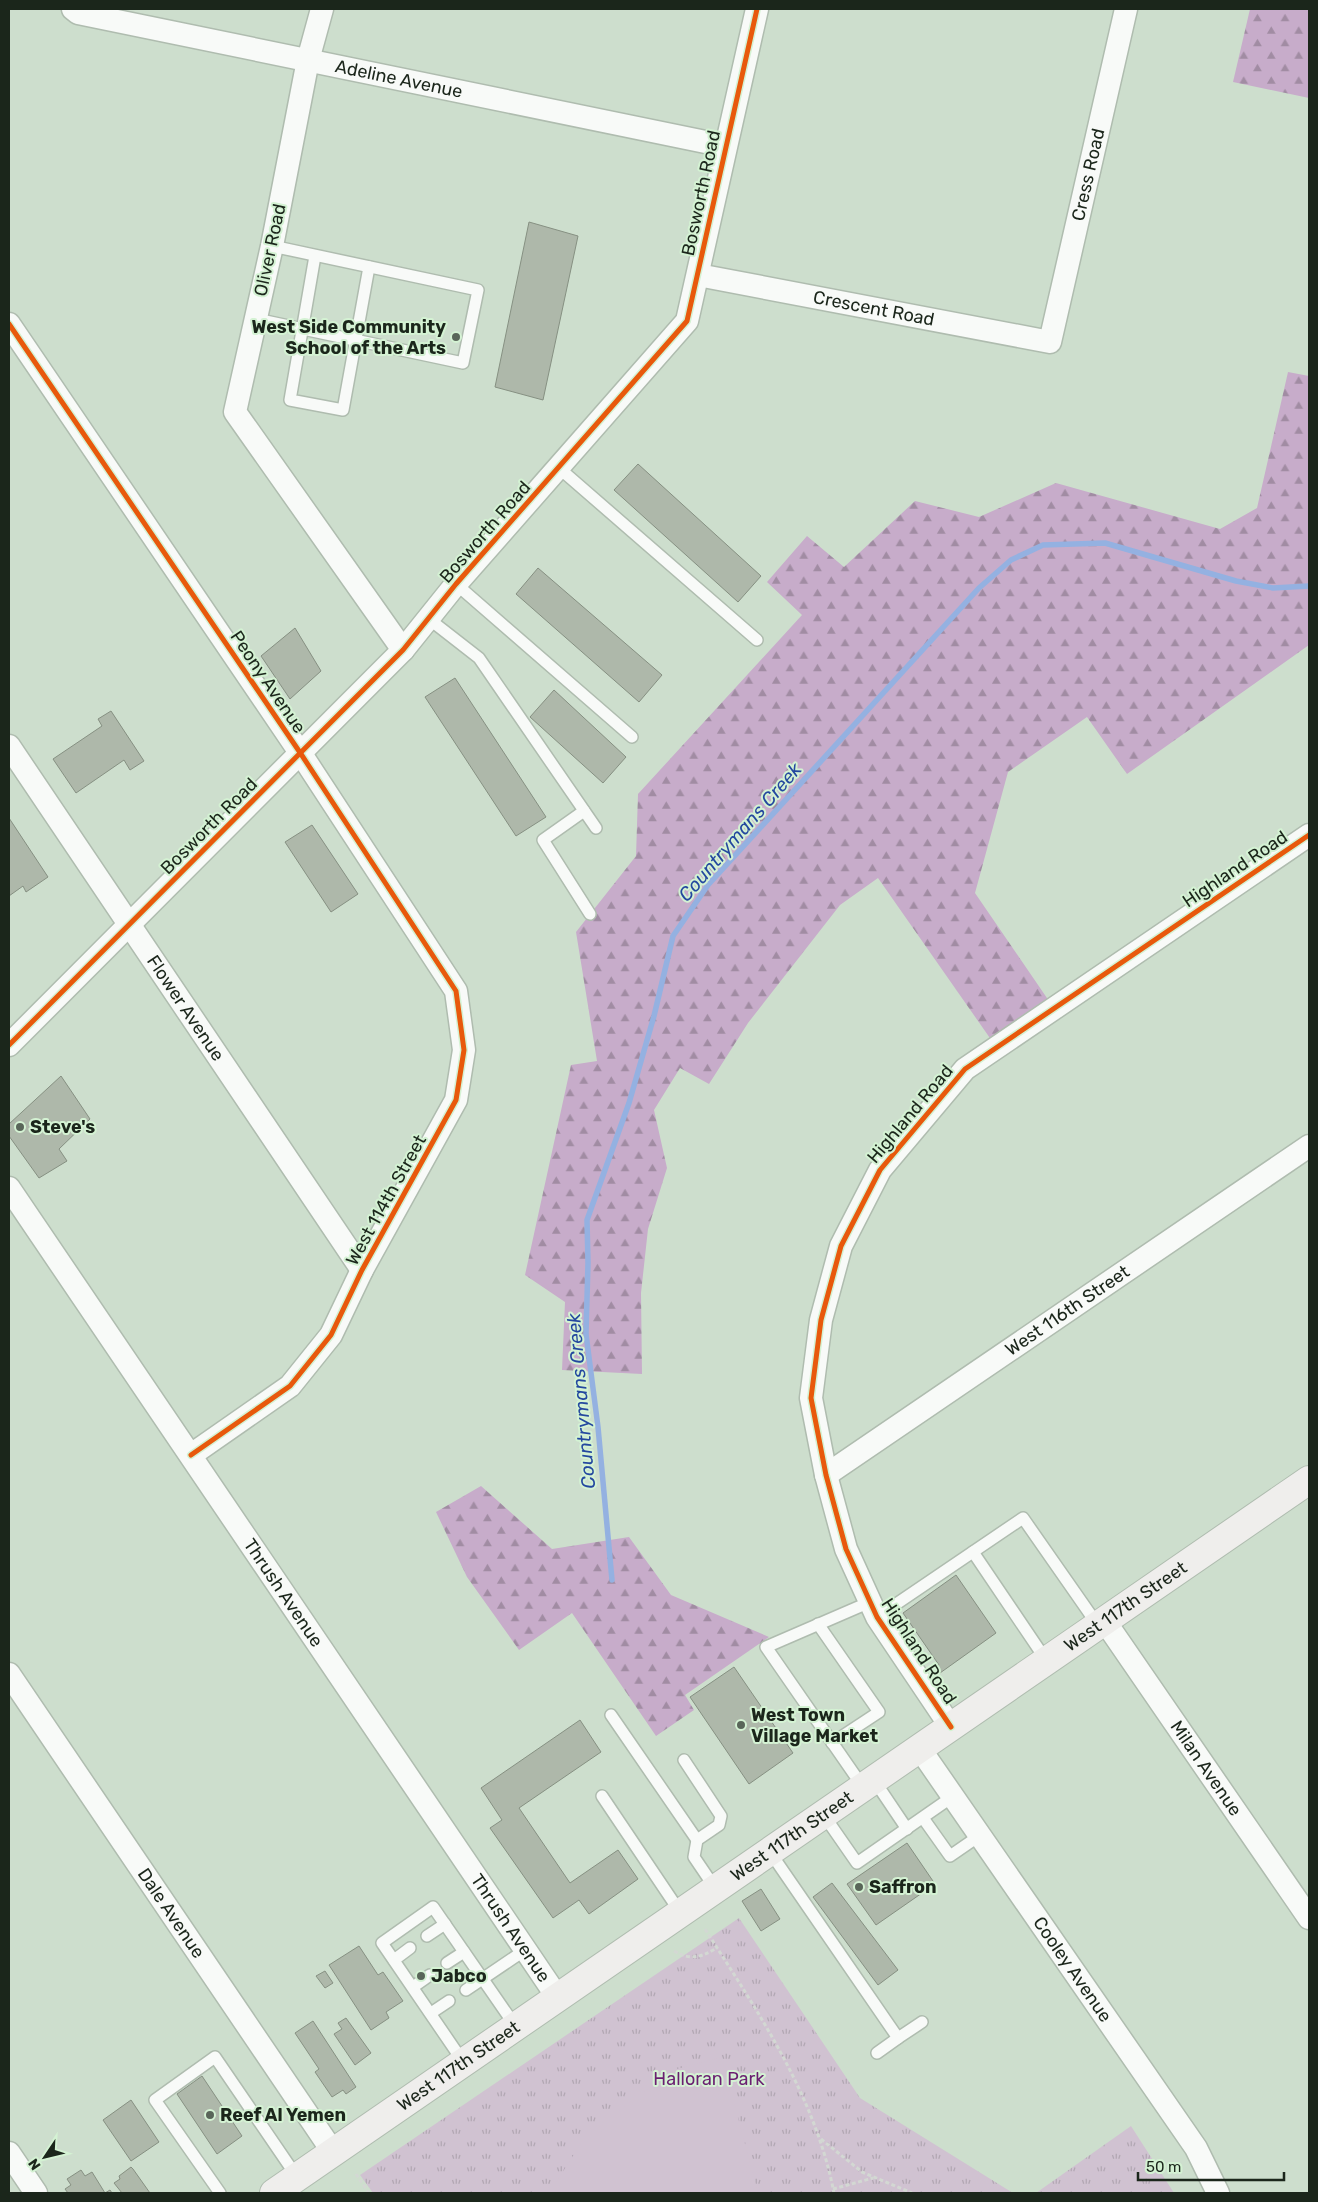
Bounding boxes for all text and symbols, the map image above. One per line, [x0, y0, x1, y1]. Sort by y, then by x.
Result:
street label: Adeline Avenue [333, 55, 465, 103]
street label: Cress Road [1067, 126, 1109, 223]
street label: Bosworth Road [677, 128, 725, 258]
street label: Oliver Road [249, 202, 291, 298]
street label: Crescent Road [811, 286, 936, 331]
place label: West Side Community School of the Arts [252, 316, 446, 359]
marker: West Side Community School of the Arts [450, 331, 462, 343]
street label: Bosworth Road [435, 477, 535, 587]
street label: Peony Avenue [226, 627, 310, 737]
water label: Countrymans Creek [674, 758, 807, 906]
street label: Bosworth Road [156, 773, 262, 879]
street label: Highland Road [1178, 826, 1292, 912]
street label: Flower Avenue [142, 951, 229, 1065]
street label: Highland Road [862, 1060, 958, 1168]
place label: Steve's [30, 1116, 95, 1138]
marker: Steve's [14, 1121, 26, 1133]
street label: West 114th Street [341, 1131, 431, 1269]
street label: West 116th Street [1001, 1261, 1134, 1361]
water label: Countrymans Creek [562, 1312, 600, 1490]
street label: Thrush Avenue [239, 1534, 328, 1651]
street label: West 117th Street [1060, 1557, 1191, 1656]
street label: Highland Road [877, 1594, 961, 1708]
place label: West Town Village Market [751, 1704, 878, 1747]
street label: Milan Avenue [1166, 1716, 1247, 1820]
marker: West Town Village Market [735, 1719, 747, 1731]
street label: West 117th Street [726, 1786, 858, 1886]
street label: Dale Avenue [133, 1864, 209, 1962]
street label: Thrush Avenue [466, 1870, 555, 1986]
place label: Saffron [869, 1876, 937, 1898]
marker: Saffron [853, 1881, 865, 1893]
street label: Cooley Avenue [1028, 1912, 1117, 2026]
place label: Jabco [431, 1965, 487, 1987]
marker: Jabco [415, 1970, 427, 1982]
street label: West 117th Street [393, 2016, 524, 2116]
park label: Halloran Park [653, 2068, 765, 2090]
place label: Reef Al Yemen [220, 2104, 346, 2126]
marker: Reef Al Yemen [204, 2109, 216, 2121]
north arrow [20, 2132, 70, 2182]
scale bar [1138, 2150, 1284, 2182]
text: N [25, 2155, 45, 2173]
text: 50 m [1146, 2158, 1181, 2176]

